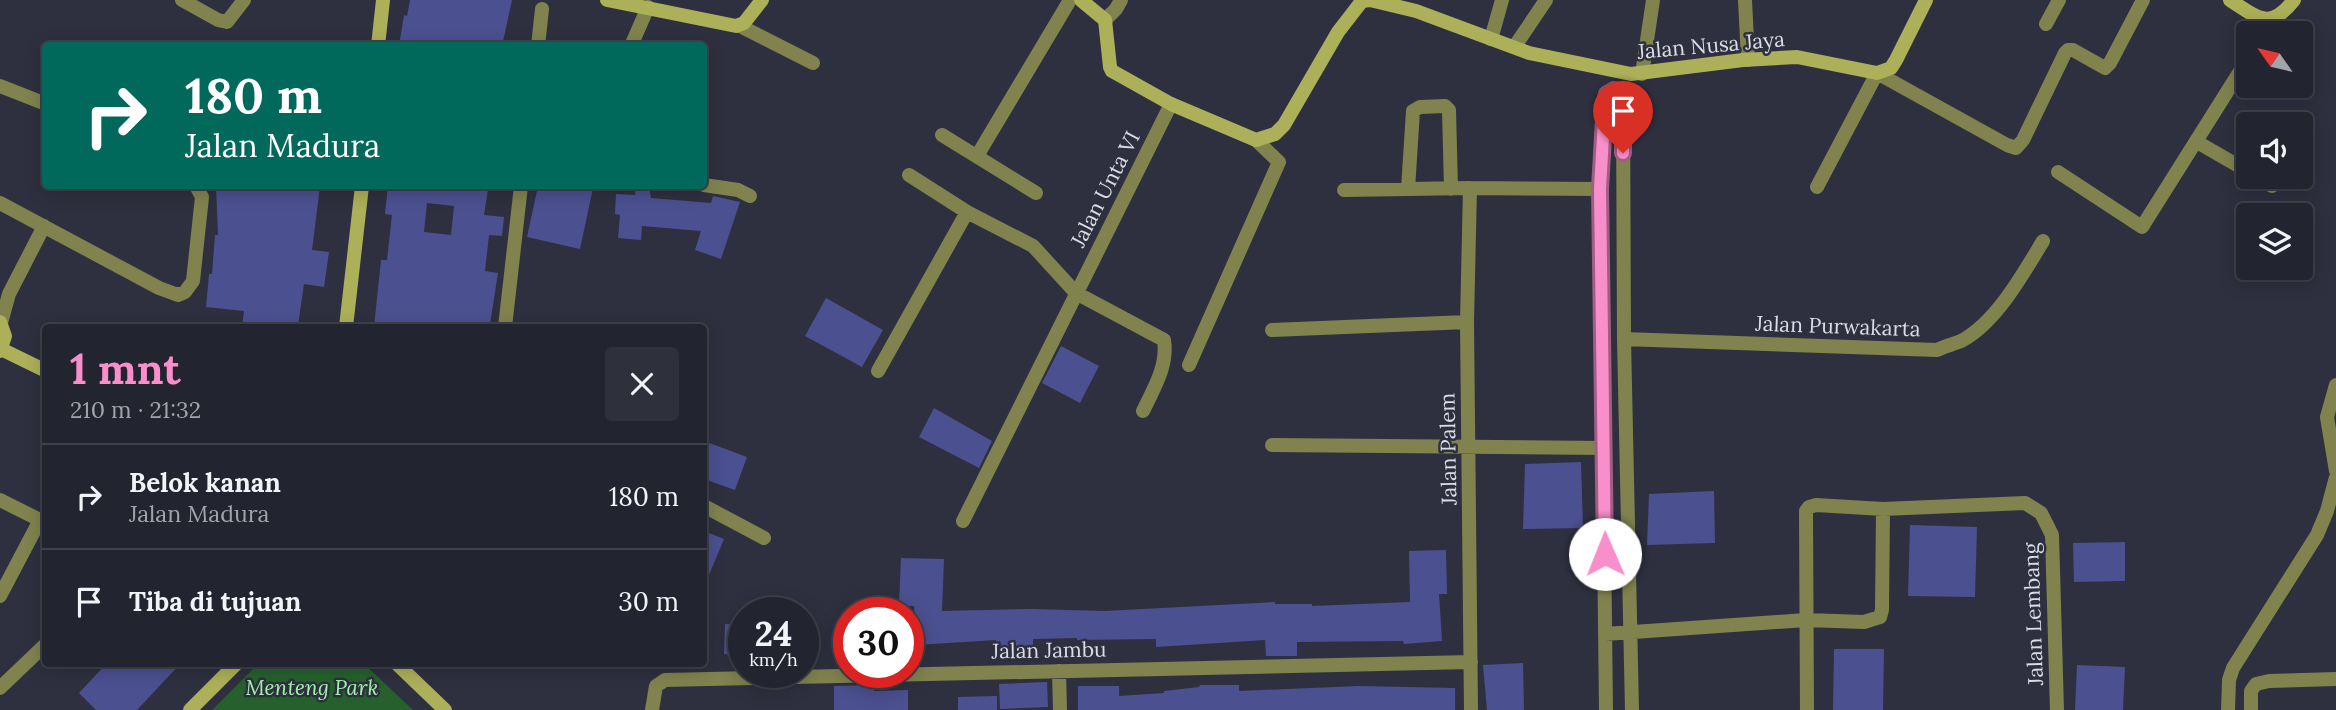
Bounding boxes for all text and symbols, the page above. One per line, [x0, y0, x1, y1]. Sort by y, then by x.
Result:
north arrow [2236, 21, 2314, 98]
map controls [2236, 21, 2313, 280]
street label: Jalan Nusa Jaya [1635, 25, 1786, 65]
text: 180 m [185, 64, 322, 126]
icon: right [70, 70, 161, 161]
pin [1593, 81, 1653, 153]
icon: arrive [1604, 92, 1642, 130]
button: sound [2236, 112, 2313, 189]
text: Jalan Madura [185, 125, 380, 166]
street label: Jalan Unta VI [1064, 126, 1146, 252]
button: layers [2236, 203, 2313, 280]
street label: Jalan Purwakarta [1754, 310, 1921, 342]
text: 1 mnt [70, 342, 181, 396]
button: close [605, 347, 679, 421]
street label: Jalan Palem [1434, 392, 1462, 506]
text: 210 m · 21:32 [70, 395, 201, 424]
text: Belok kanan [129, 466, 281, 499]
icon: right [70, 478, 108, 516]
text: 180 m [609, 480, 679, 513]
text: Jalan Madura [129, 499, 269, 528]
position arrow [1568, 517, 1642, 591]
street label: Jalan Lembang [2017, 542, 2049, 687]
icon: arrive [70, 583, 108, 621]
text: Tiba di tujuan [129, 585, 301, 618]
text: 30 m [618, 585, 679, 618]
speed limit sign: 30 [833, 597, 924, 688]
text: 24 [755, 611, 792, 656]
street label: Jalan Jambu [990, 635, 1107, 665]
text: km/h [749, 648, 798, 671]
park label: Menteng Park [246, 674, 379, 701]

